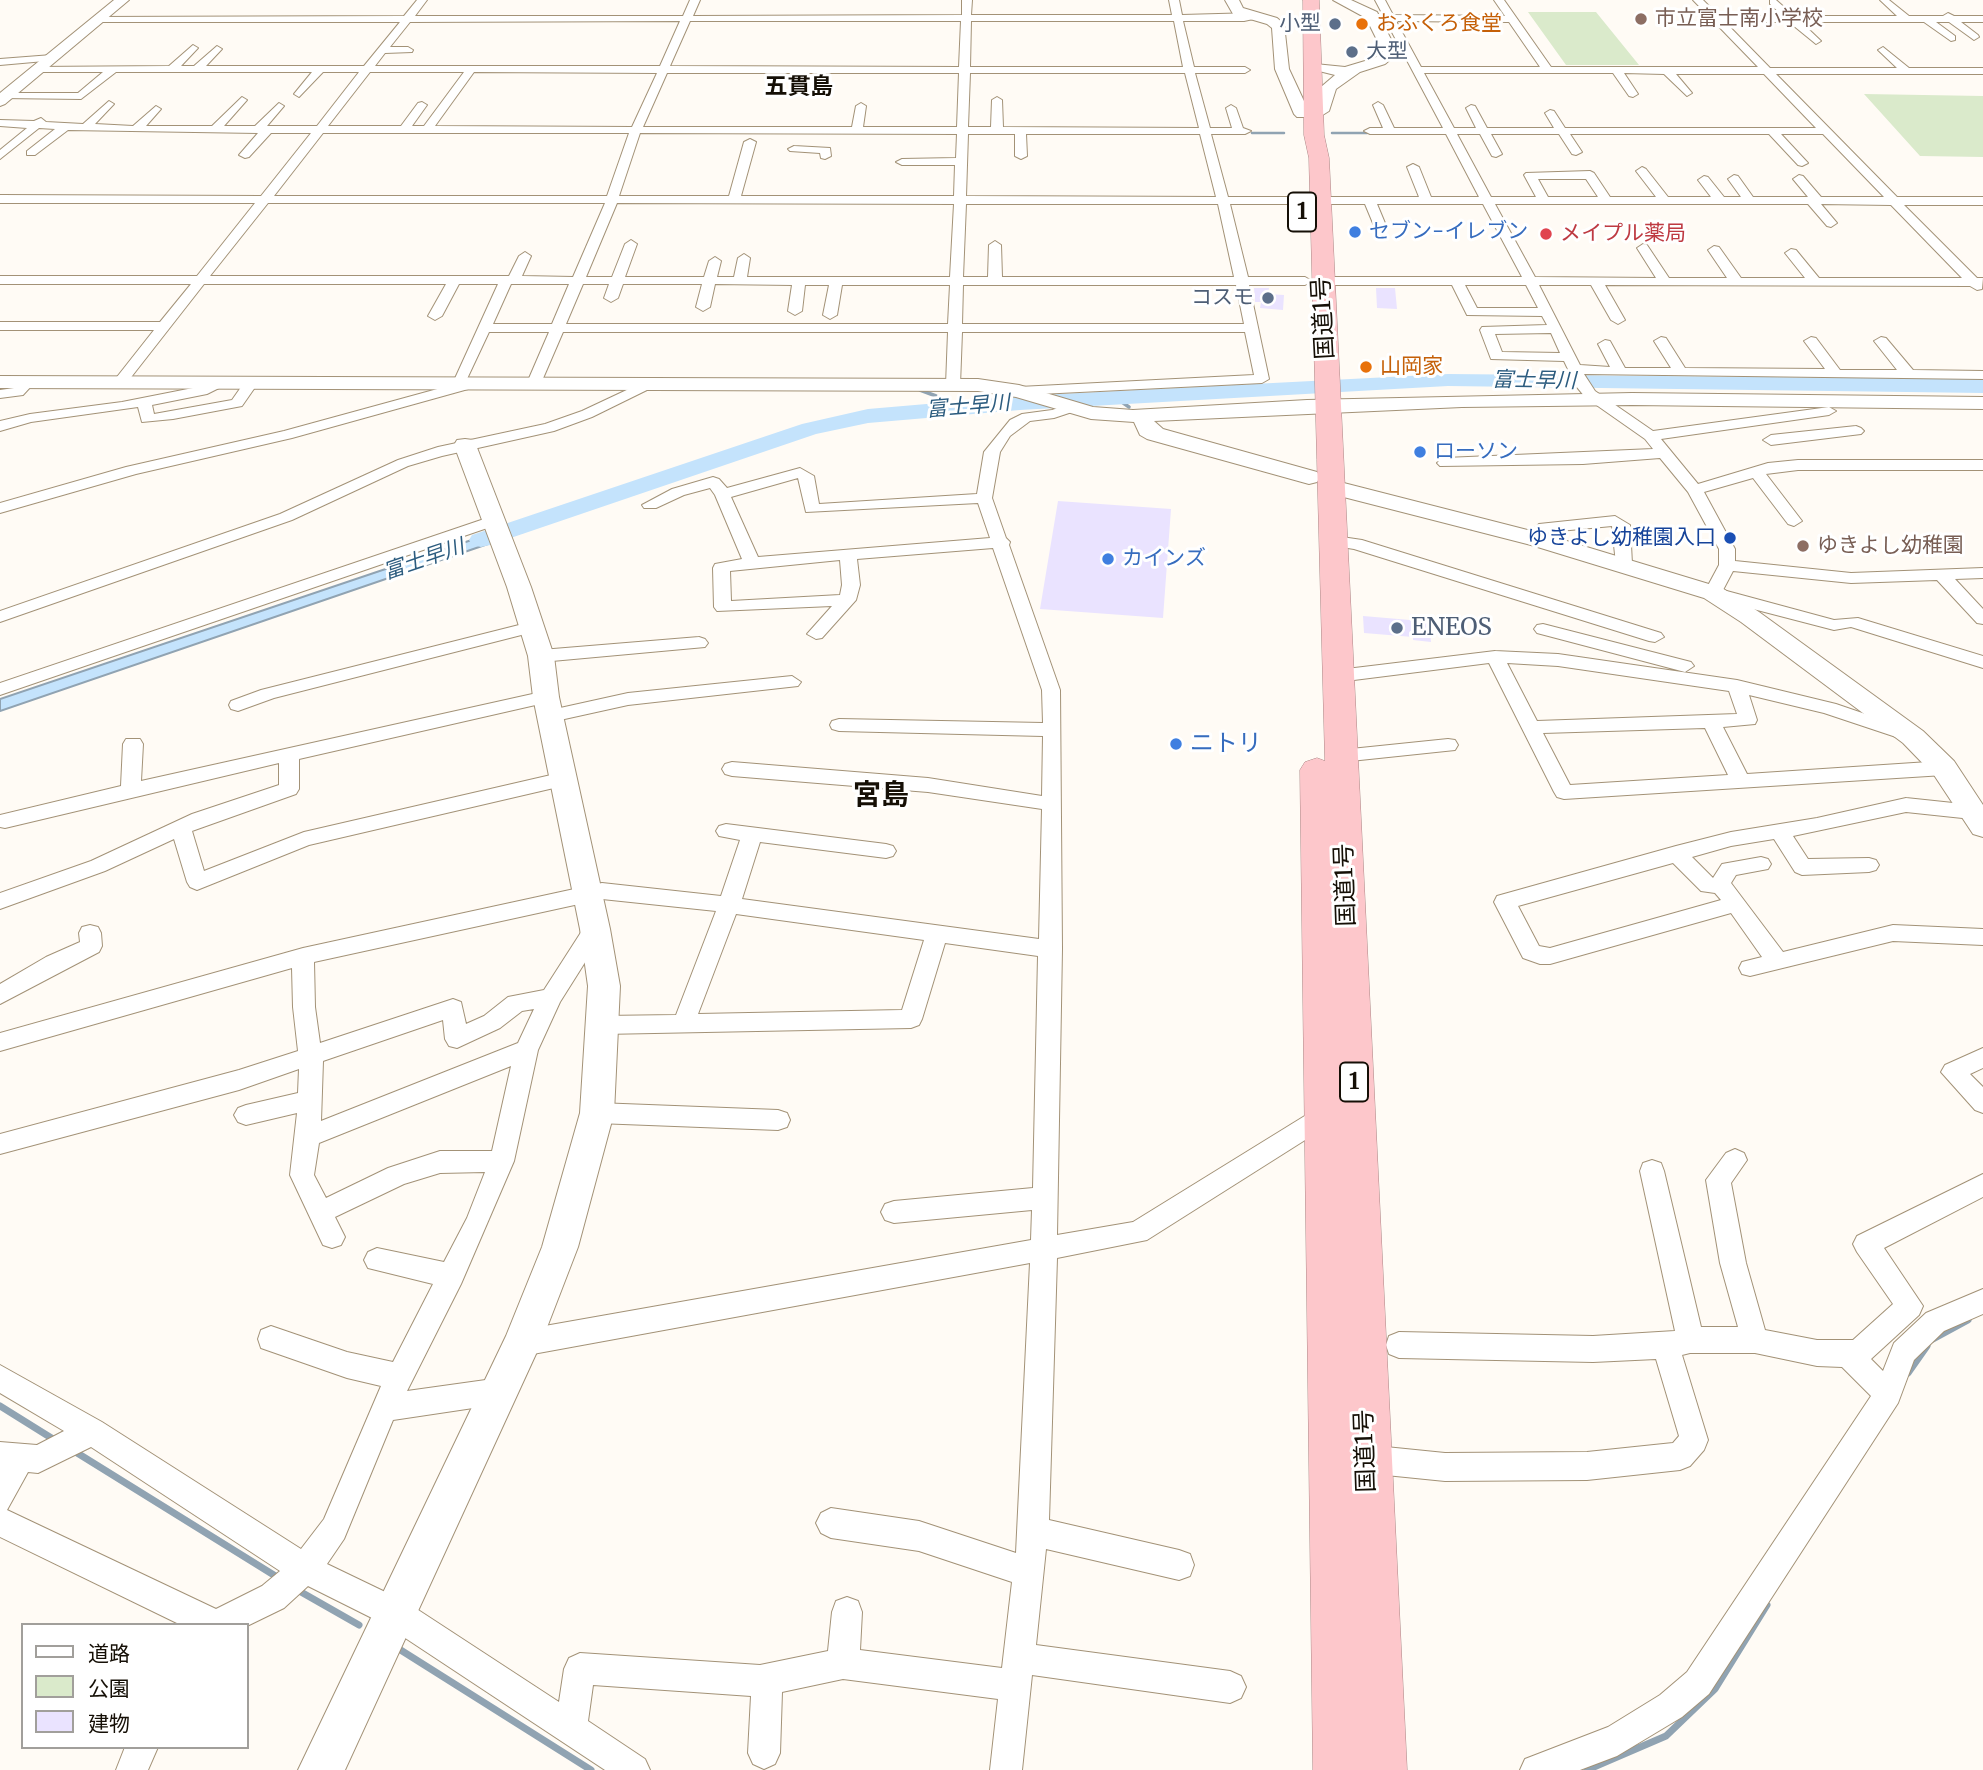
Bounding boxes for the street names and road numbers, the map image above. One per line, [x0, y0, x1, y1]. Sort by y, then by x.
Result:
road number: 1 [1288, 192, 1316, 232]
street label: 国道1号 [1307, 276, 1341, 360]
street label: 国道1号 [1330, 843, 1362, 927]
road number: 1 [1340, 1063, 1368, 1102]
street label: 国道1号 [1350, 1409, 1382, 1493]

